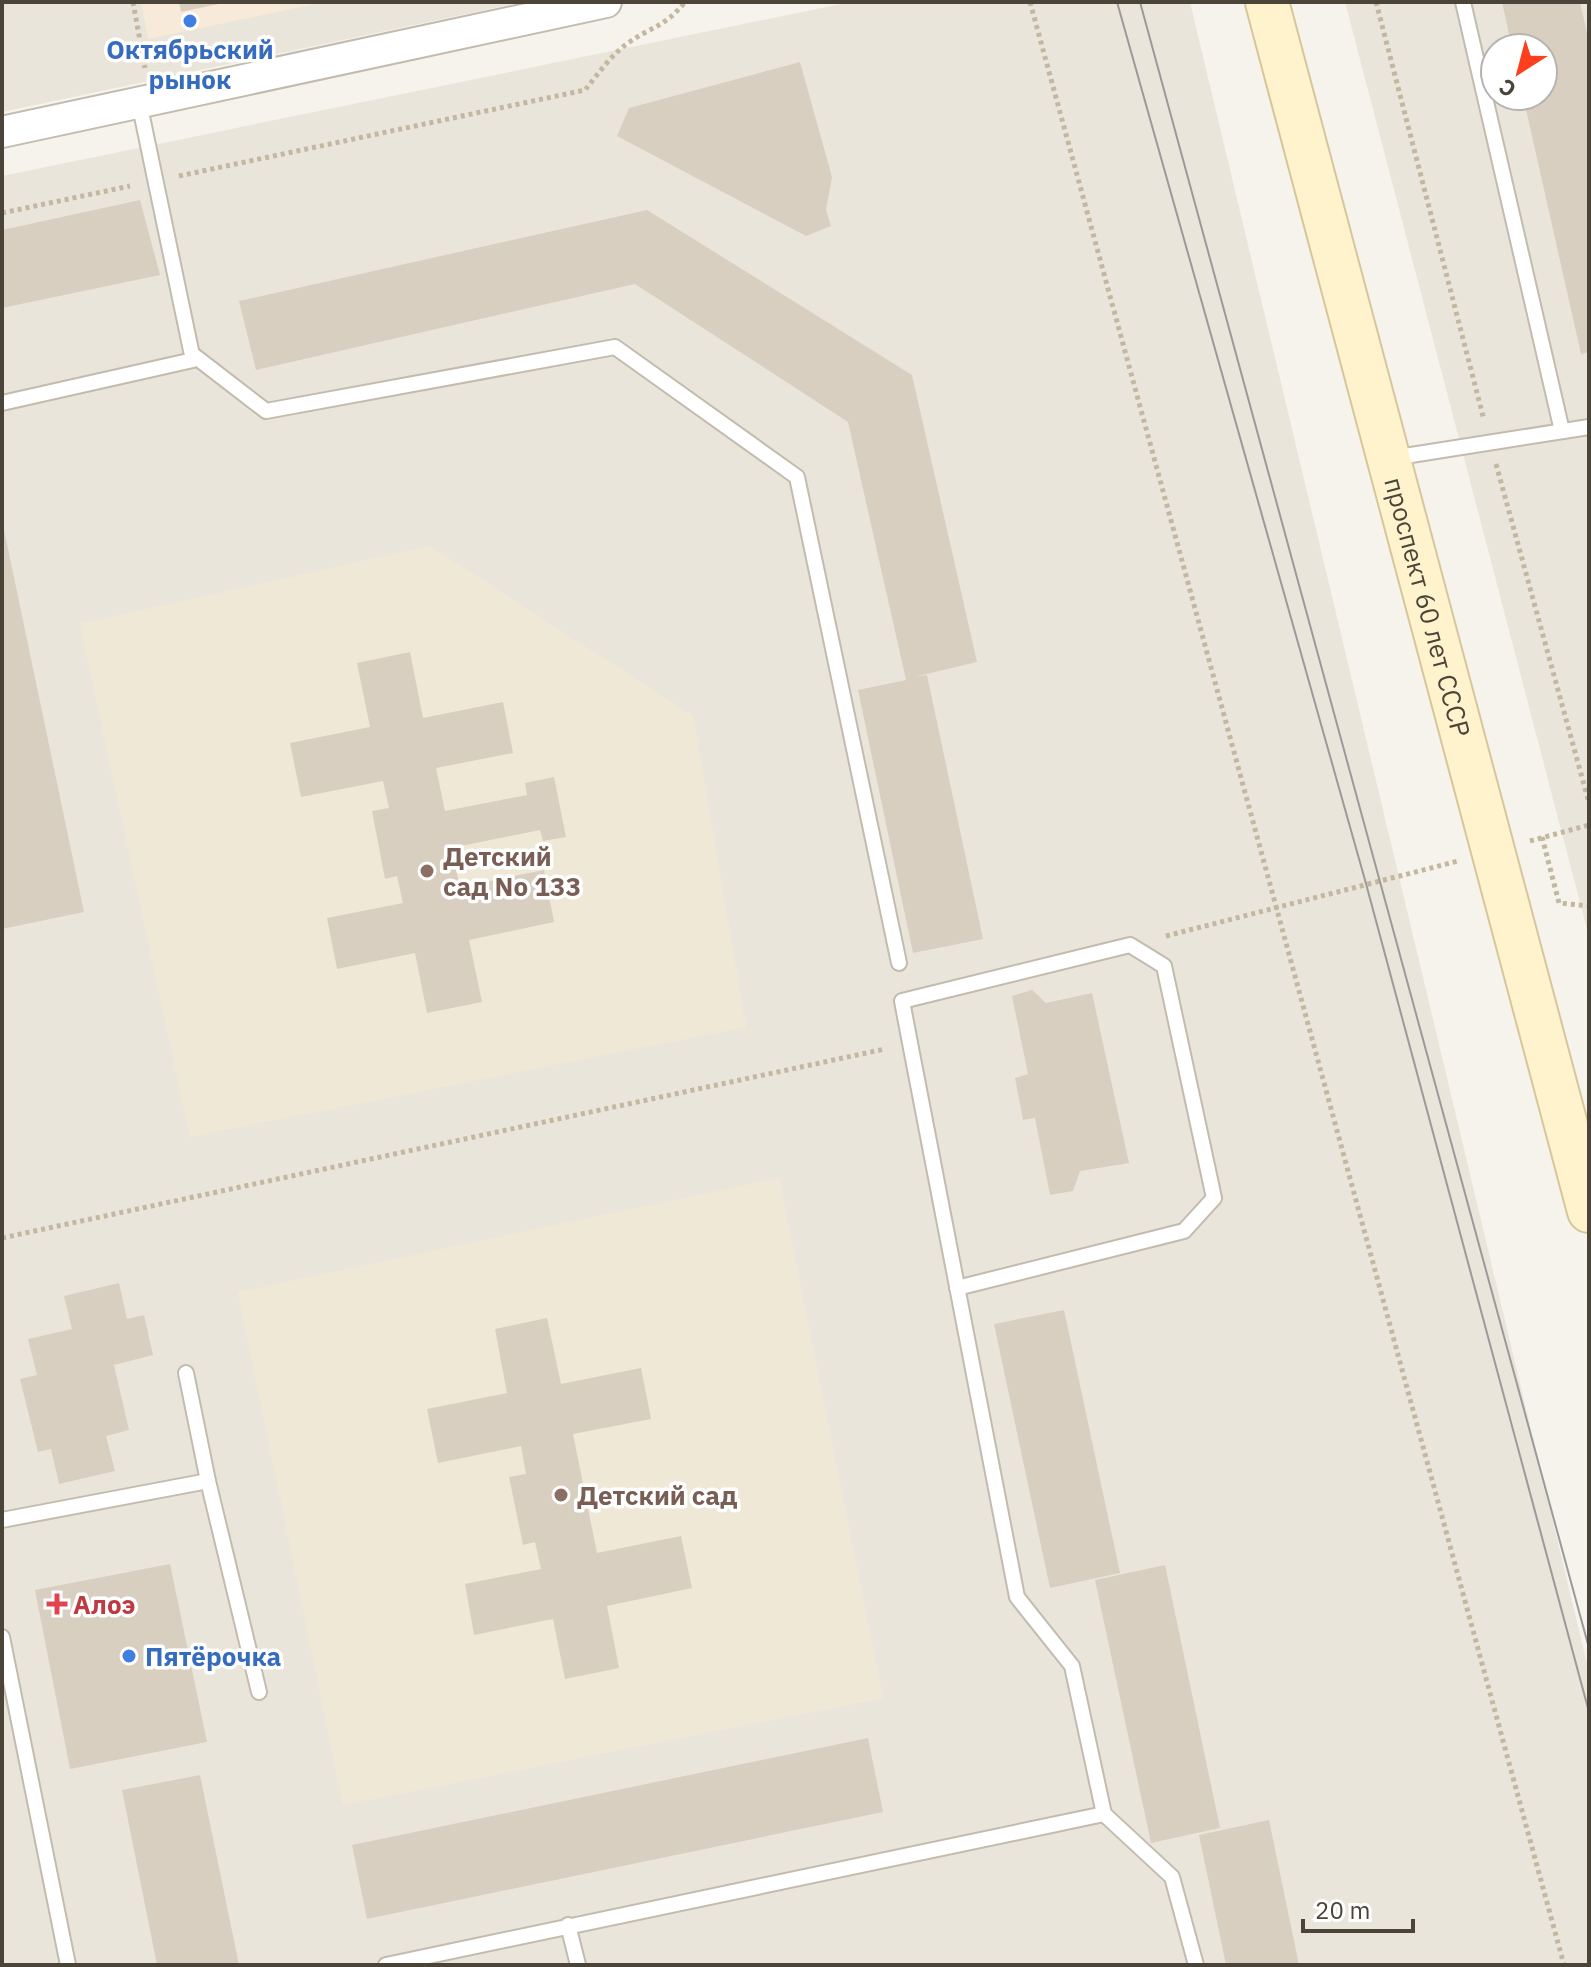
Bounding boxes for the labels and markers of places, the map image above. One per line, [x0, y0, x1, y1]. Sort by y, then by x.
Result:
marker: Октябрьский рынок [181, 12, 199, 30]
place label: Октябрьский рынок [106, 32, 274, 96]
place label: Детский сад No 133 [443, 839, 581, 903]
marker: Детский сад No 133 [418, 862, 436, 880]
place label: Детский сад [577, 1478, 737, 1512]
marker: Детский сад [552, 1486, 570, 1504]
place label: Алоэ [73, 1587, 135, 1621]
marker: Алоэ [48, 1595, 66, 1613]
place label: Пятёрочка [145, 1639, 282, 1673]
marker: Пятёрочка [120, 1647, 138, 1665]

